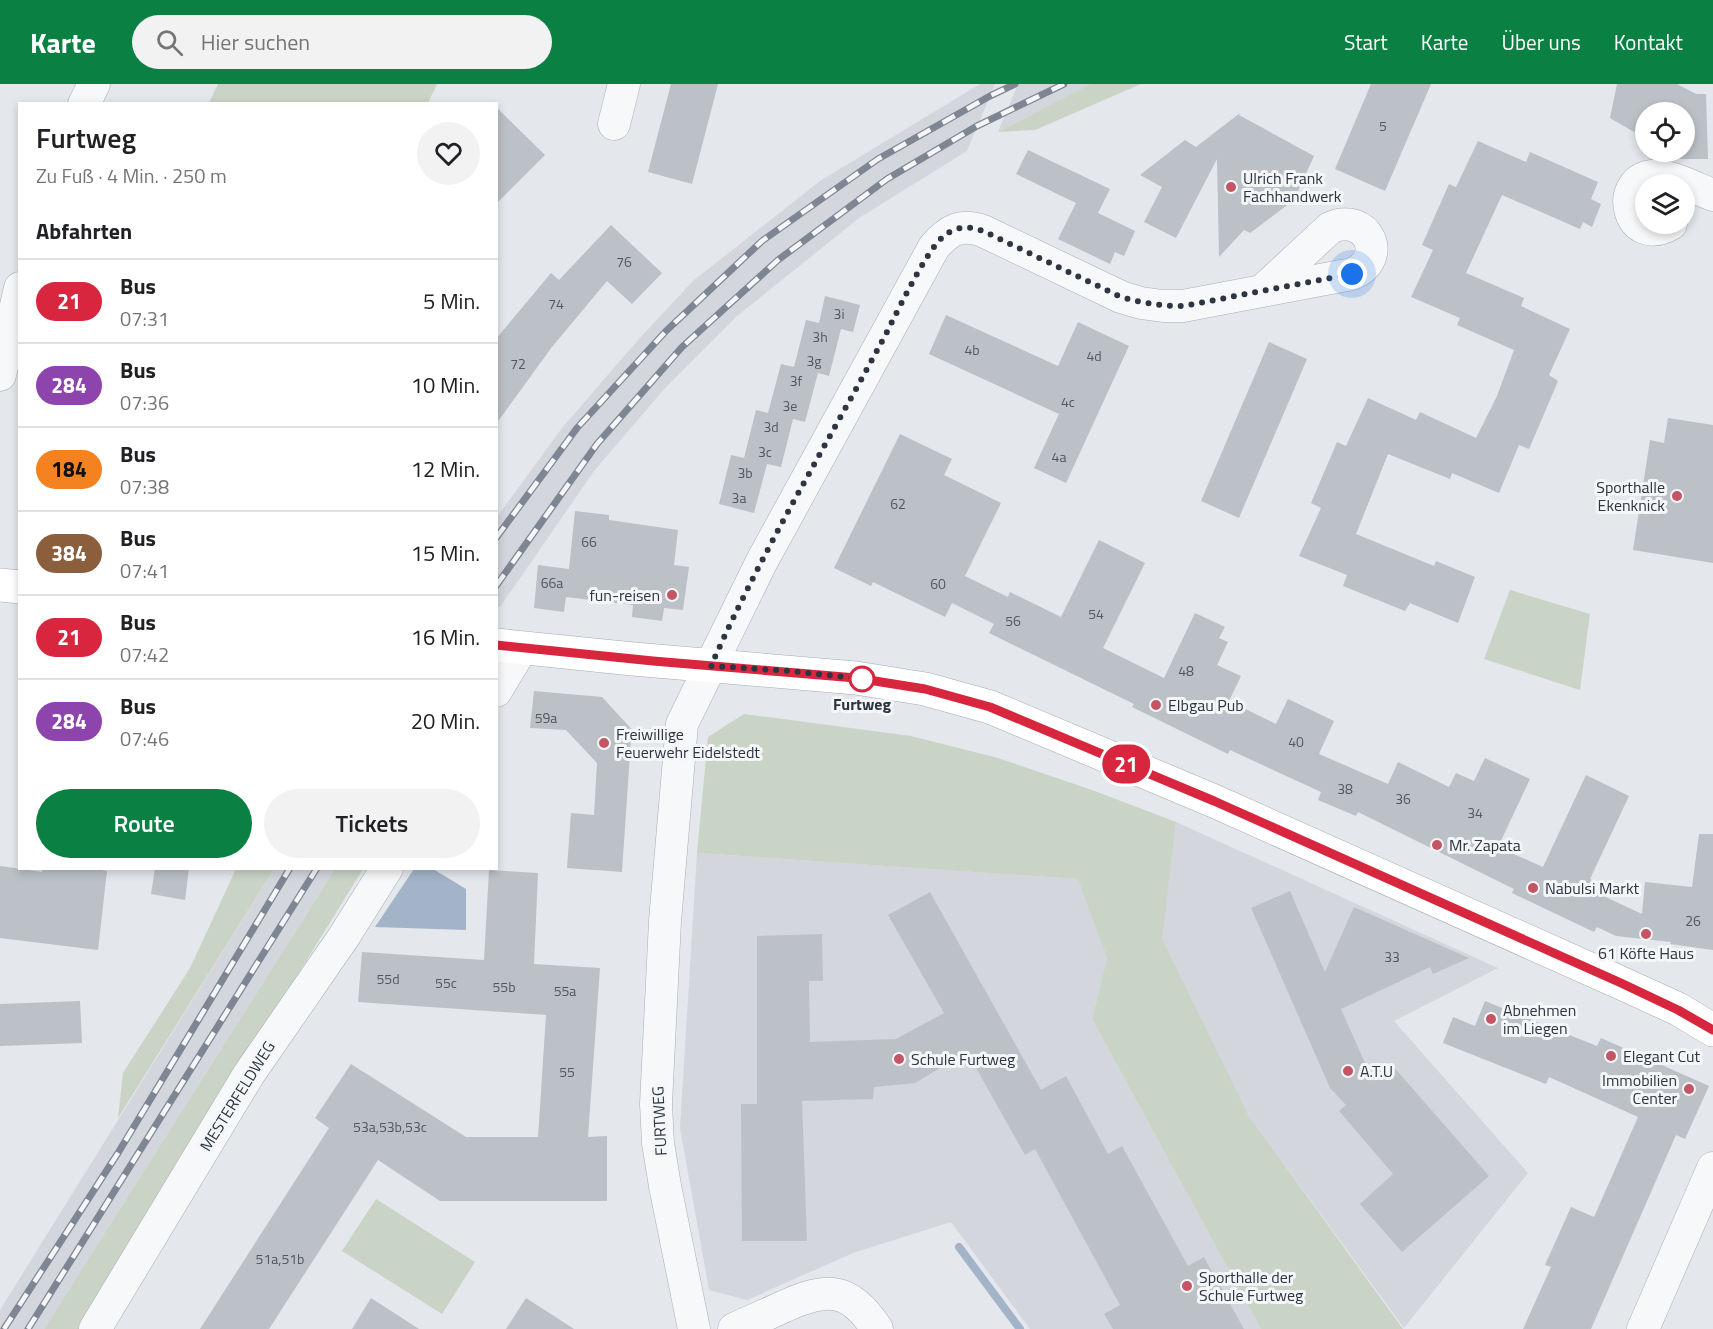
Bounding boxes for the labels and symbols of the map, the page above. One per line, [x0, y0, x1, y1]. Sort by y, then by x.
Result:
house number: 5 [1379, 115, 1387, 136]
place label: Ulrich Frank Fachhandwerk [1243, 166, 1342, 208]
marker: Ulrich Frank Fachhandwerk [1224, 180, 1238, 194]
house number: 76 [616, 251, 632, 272]
your location [1337, 259, 1367, 289]
house number: 74 [548, 293, 564, 314]
house number: 3i [834, 303, 844, 324]
house number: 3h [812, 326, 828, 347]
house number: 4b [964, 339, 980, 360]
house number: 4d [1086, 345, 1102, 366]
house number: 3g [806, 350, 822, 371]
house number: 72 [510, 353, 526, 374]
house number: 3f [790, 370, 803, 391]
house number: 4c [1061, 391, 1075, 412]
house number: 3e [783, 395, 797, 416]
house number: 3d [763, 416, 779, 437]
house number: 3c [758, 441, 772, 462]
house number: 4a [1052, 446, 1066, 467]
house number: 3b [737, 462, 753, 483]
place label: Sporthalle Ekenknick [1596, 475, 1665, 517]
house number: 3a [732, 487, 746, 508]
marker: Sporthalle Ekenknick [1670, 489, 1684, 503]
house number: 62 [890, 493, 906, 514]
house number: 66 [581, 531, 597, 552]
house number: 66a [541, 572, 563, 593]
house number: 60 [930, 573, 946, 594]
place label: fun-reisen [590, 583, 660, 607]
marker: fun-reisen [665, 588, 679, 602]
house number: 54 [1088, 603, 1104, 624]
house number: 56 [1005, 610, 1021, 631]
house number: 48 [1178, 660, 1194, 681]
marker: Furtweg [849, 666, 875, 692]
place label: Furtweg [833, 692, 891, 716]
place label: Elbgau Pub [1168, 693, 1244, 717]
marker: Elbgau Pub [1149, 698, 1163, 712]
house number: 59a [535, 707, 557, 728]
place label: Freiwillige Feuerwehr Eidelstedt [616, 722, 760, 764]
house number: 40 [1288, 731, 1304, 752]
marker: Freiwillige Feuerwehr Eidelstedt [597, 736, 611, 750]
line badge: 21 [1099, 744, 1153, 784]
house number: 38 [1337, 778, 1353, 799]
house number: 36 [1395, 788, 1411, 809]
house number: 34 [1467, 802, 1483, 823]
place label: Mr. Zapata [1449, 833, 1521, 857]
marker: Mr. Zapata [1430, 838, 1444, 852]
place label: Nabulsi Markt [1545, 876, 1640, 900]
marker: Nabulsi Markt [1526, 881, 1540, 895]
house number: 26 [1685, 910, 1701, 931]
marker: 61 Köfte Haus [1639, 927, 1653, 941]
place label: 61 Köfte Haus [1598, 941, 1694, 965]
house number: 33 [1384, 946, 1400, 967]
house number: 55d [376, 968, 400, 989]
house number: 55c [435, 972, 457, 993]
house number: 55b [492, 976, 516, 997]
house number: 55a [554, 980, 576, 1001]
place label: Abnehmen im Liegen [1503, 998, 1576, 1040]
marker: Abnehmen im Liegen [1484, 1012, 1498, 1026]
street label: MESTERFELDWEG [193, 1036, 281, 1156]
place label: Elegant Cut [1623, 1044, 1701, 1068]
place label: Schule Furtweg [911, 1047, 1015, 1071]
marker: Elegant Cut [1604, 1049, 1618, 1063]
marker: Schule Furtweg [892, 1052, 906, 1066]
place label: A.T.U [1360, 1059, 1393, 1083]
house number: 55 [559, 1061, 575, 1082]
marker: A.T.U [1341, 1064, 1355, 1078]
place label: Immobilien Center [1602, 1068, 1677, 1110]
marker: Immobilien Center [1682, 1082, 1696, 1096]
street label: FURTWEG [645, 1086, 673, 1156]
house number: 53a,53b,53c [353, 1116, 427, 1137]
house number: 51a,51b [256, 1248, 304, 1269]
place label: Sporthalle der Schule Furtweg [1199, 1265, 1303, 1307]
marker: Sporthalle der Schule Furtweg [1180, 1279, 1194, 1293]

